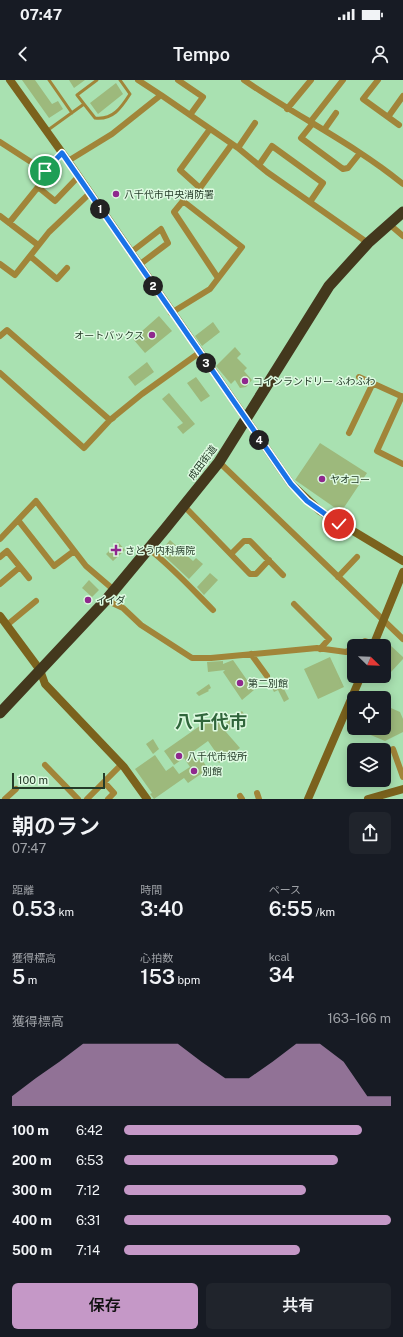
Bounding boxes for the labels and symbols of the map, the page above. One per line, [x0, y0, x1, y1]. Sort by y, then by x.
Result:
pin [28, 154, 62, 188]
place label: 八千代市中央消防署 [124, 188, 214, 200]
marker: 八千代市中央消防署 [111, 189, 121, 199]
pin: 1 [90, 199, 110, 219]
pin: 2 [143, 276, 163, 296]
place label: オートバックス [74, 329, 144, 341]
marker: オートバックス [147, 330, 157, 340]
pin: 3 [196, 353, 216, 373]
place label: コインランドリー ふわふわ [253, 375, 375, 387]
marker: コインランドリー ふわふわ [240, 376, 250, 386]
pin: 4 [249, 430, 269, 450]
street label: 成田街道 [185, 442, 219, 482]
place label: ヤオコー [330, 473, 370, 485]
marker: ヤオコー [317, 474, 327, 484]
pin [322, 507, 356, 541]
marker: さとう内科病院 [110, 544, 122, 556]
place label: さとう内科病院 [125, 544, 195, 556]
place label: イイダ [96, 594, 126, 606]
marker: イイダ [83, 595, 93, 605]
north arrow [347, 639, 391, 683]
place label: 第二別館 [248, 677, 288, 689]
marker: 第二別館 [235, 678, 245, 688]
district label: 八千代市 [175, 711, 247, 732]
place label: 八千代市役所 [187, 750, 247, 762]
marker: 八千代市役所 [174, 751, 184, 761]
place label: 別館 [202, 765, 222, 777]
marker: 別館 [189, 766, 199, 776]
scale bar [12, 771, 105, 790]

